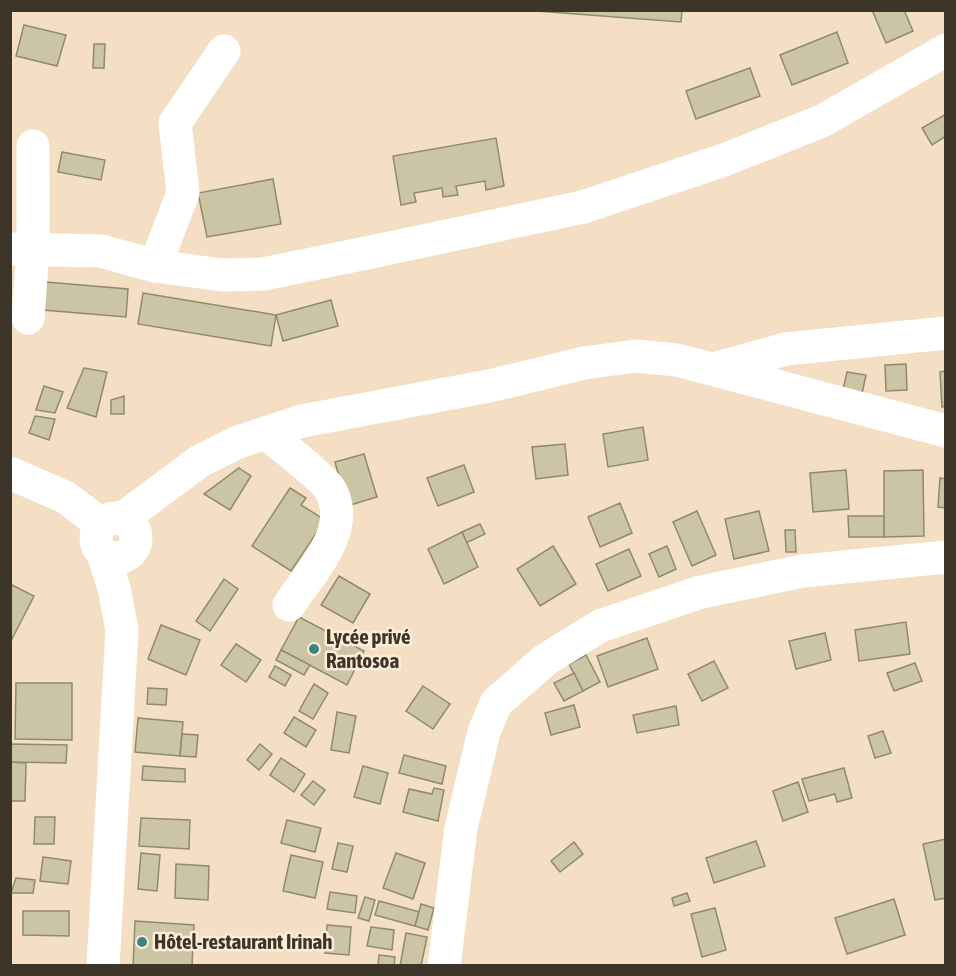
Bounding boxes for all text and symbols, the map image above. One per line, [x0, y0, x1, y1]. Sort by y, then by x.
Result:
place label: Lycée privé Rantosoa [326, 624, 411, 672]
marker: Lycée privé Rantosoa [307, 642, 321, 656]
place label: Hôtel-restaurant Irinah [154, 929, 333, 953]
marker: Hôtel-restaurant Irinah [135, 935, 149, 949]

